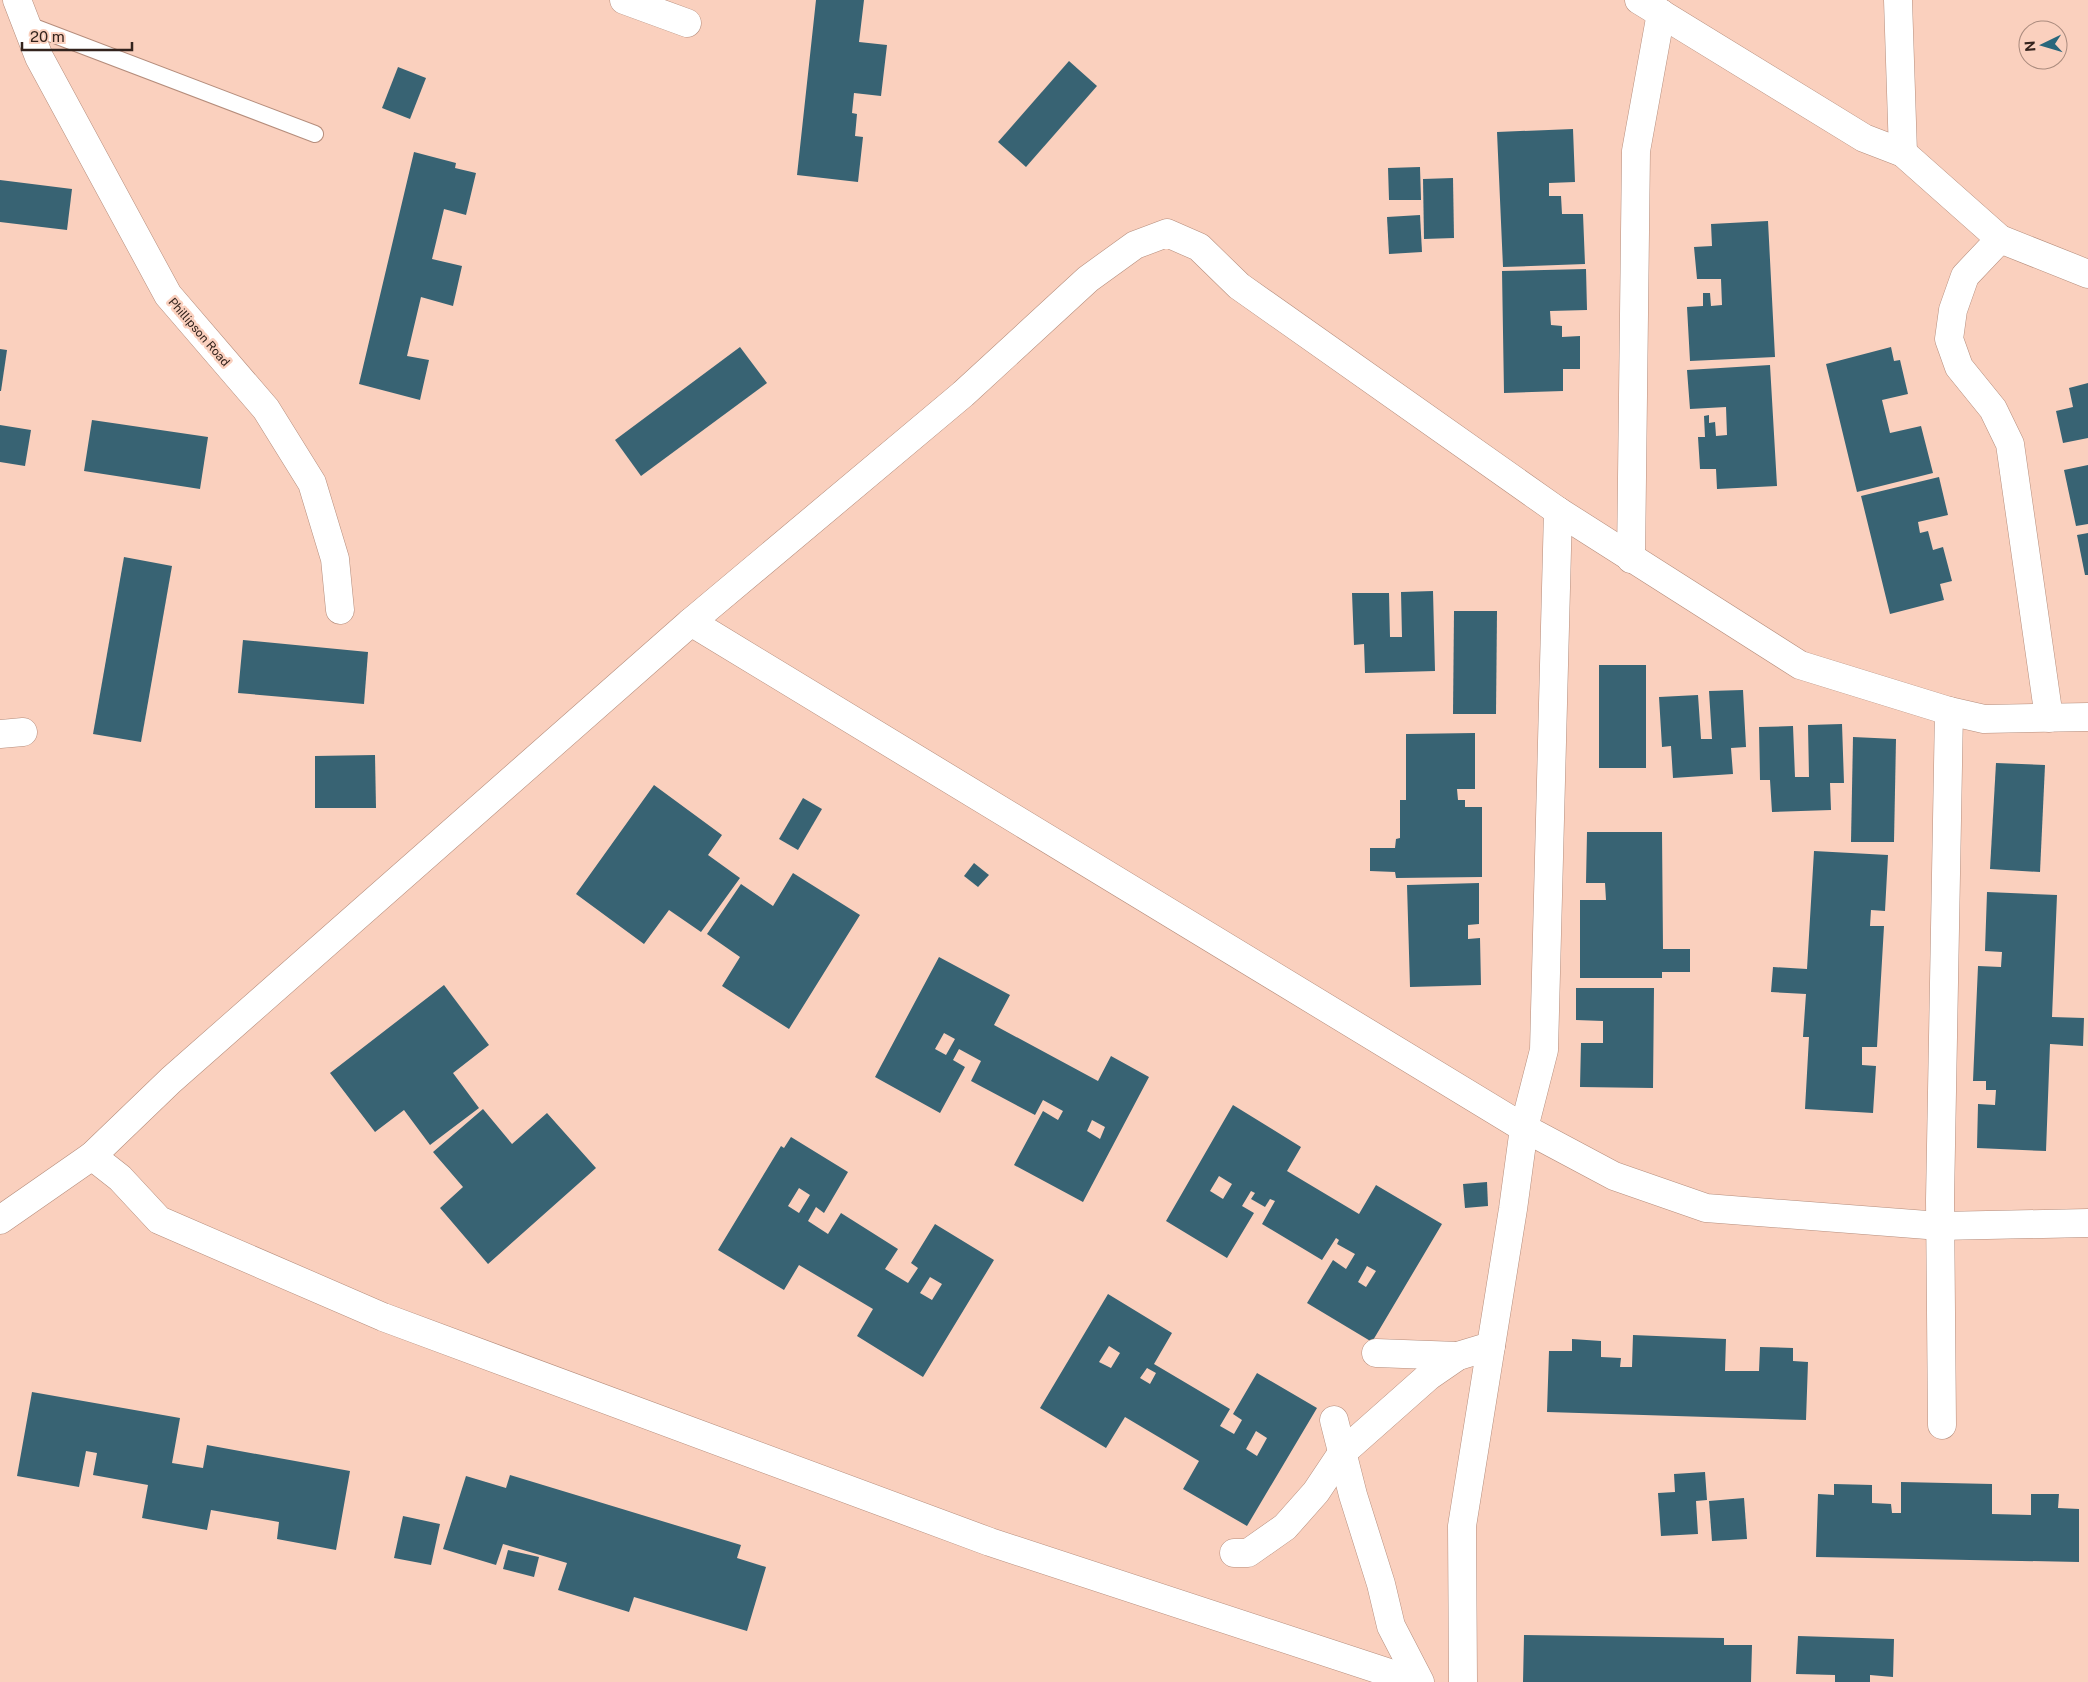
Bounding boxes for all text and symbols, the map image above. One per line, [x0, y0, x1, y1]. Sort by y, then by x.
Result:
scale bar [22, 20, 132, 52]
north arrow [2018, 20, 2068, 70]
text: 20 m [30, 28, 65, 45]
text: N [2022, 40, 2038, 52]
street label: Phillipson Road [166, 295, 232, 369]

